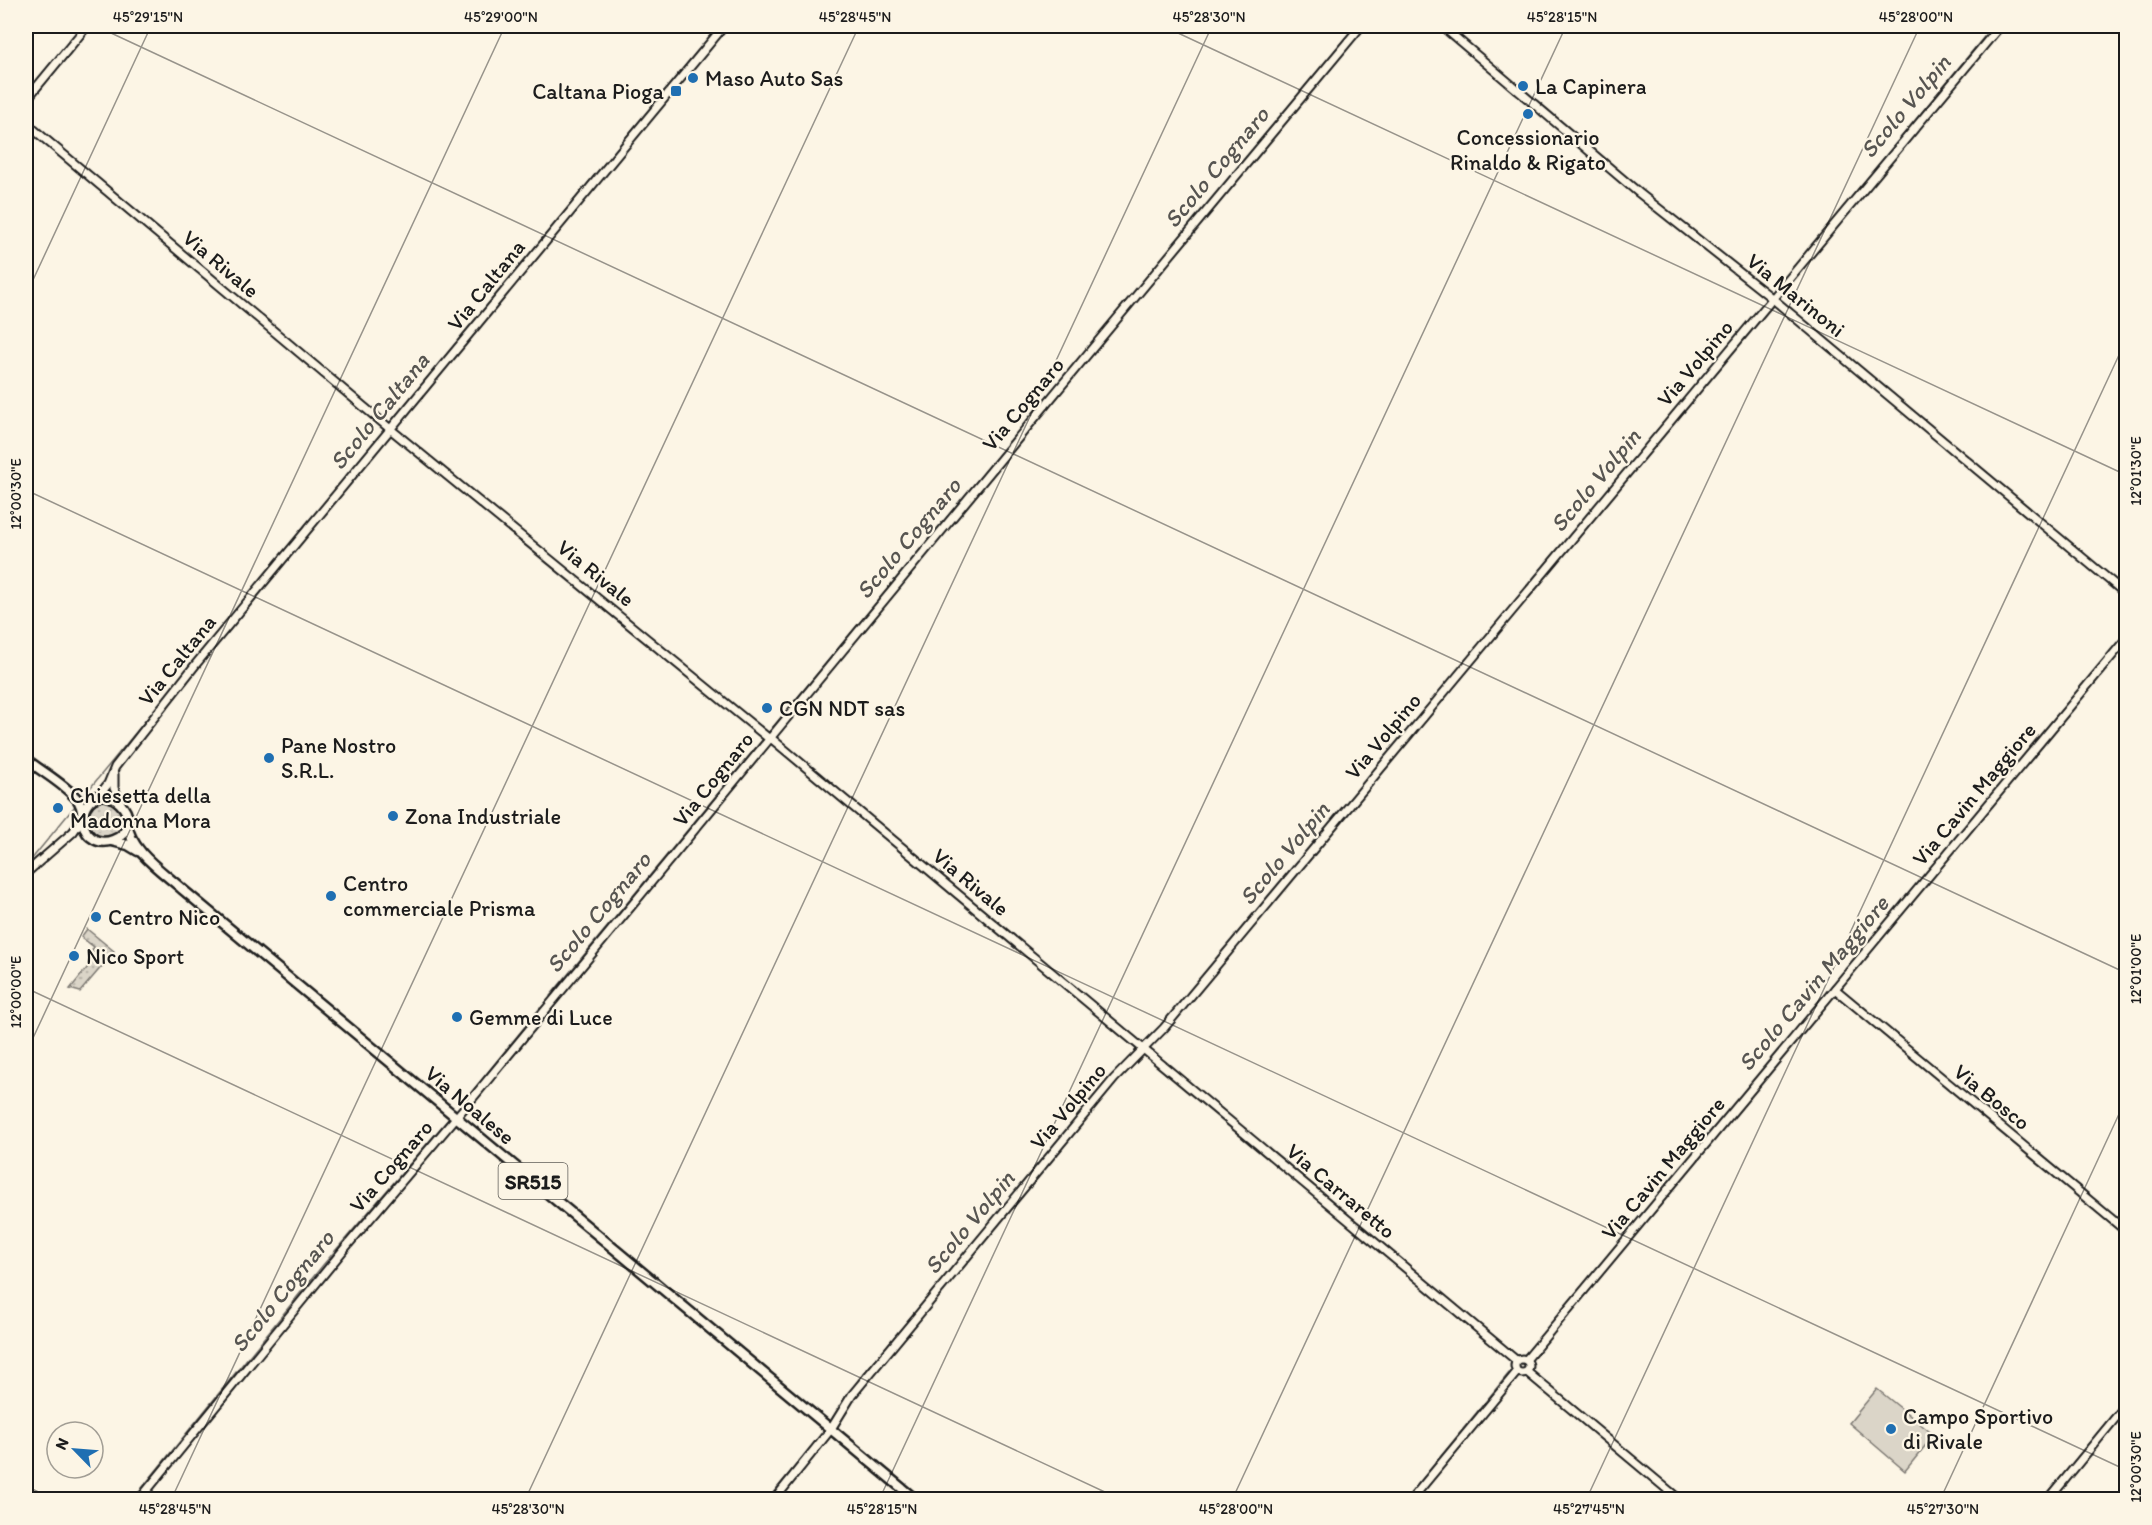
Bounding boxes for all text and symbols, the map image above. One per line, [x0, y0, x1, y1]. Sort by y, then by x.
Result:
text: 45°29'15"N [113, 8, 183, 26]
text: 45°29'00"N [464, 8, 538, 26]
text: 45°28'45"N [819, 8, 891, 26]
text: 45°28'30"N [1172, 8, 1246, 26]
text: 45°28'15"N [1527, 8, 1597, 26]
text: 45°28'00"N [1879, 8, 1953, 26]
water label: Scolo Volpin [1853, 48, 1957, 164]
place label: Maso Auto Sas [705, 65, 844, 92]
marker: Maso Auto Sas [686, 71, 700, 85]
place label: La Capinera [1535, 73, 1647, 100]
place label: Caltana Pioga [532, 78, 665, 105]
marker: La Capinera [1516, 79, 1530, 93]
marker: Caltana Pioga [669, 84, 683, 98]
water label: Scolo Cognaro [1157, 100, 1275, 233]
marker: Concessionario Rinaldo & Rigato [1521, 107, 1535, 121]
place label: Concessionario Rinaldo & Rigato [1450, 124, 1606, 176]
street label: Via Rivale [177, 224, 265, 304]
street label: Via Caltana [441, 234, 531, 336]
street label: Via Marinoni [1741, 247, 1851, 343]
street label: Via Volpino [1651, 314, 1739, 412]
water label: Scolo Caltana [323, 346, 436, 475]
street label: Via Cognaro [976, 352, 1070, 456]
water label: Scolo Volpin [1543, 422, 1647, 538]
text: 12°01'30"E [2127, 436, 2145, 506]
text: 12°00'30"E [7, 458, 25, 530]
water label: Scolo Cognaro [849, 471, 967, 604]
street label: Via Rivale [552, 534, 640, 612]
street label: Via Caltana [132, 609, 222, 711]
street label: Via Volpino [1339, 687, 1427, 785]
place label: CGN NDT sas [779, 695, 905, 722]
marker: CGN NDT sas [760, 701, 774, 715]
street label: Via Cavin Maggiore [1906, 717, 2042, 871]
street label: Via Cognaro [667, 726, 759, 832]
place label: Pane Nostro S.R.L. [281, 732, 396, 784]
marker: Pane Nostro S.R.L. [262, 751, 276, 765]
place label: Chiesetta della Madonna Mora [70, 782, 211, 834]
water label: Scolo Volpin [1232, 795, 1336, 911]
marker: Chiesetta della Madonna Mora [51, 801, 65, 815]
place label: Zona Industriale [405, 803, 561, 830]
marker: Zona Industriale [386, 809, 400, 823]
street label: Via Rivale [927, 842, 1015, 922]
water label: Scolo Cognaro [539, 845, 657, 978]
place label: Centro commerciale Prisma [343, 870, 536, 922]
water label: Scolo Cavin Maggiore [1731, 888, 1896, 1077]
marker: Centro commerciale Prisma [324, 889, 338, 903]
place label: Centro Nico [108, 904, 220, 931]
marker: Centro Nico [89, 910, 103, 924]
text: 12°01'00"E [2127, 934, 2145, 1004]
place label: Nico Sport [86, 943, 184, 970]
marker: Nico Sport [67, 949, 81, 963]
text: 12°00'00"E [7, 956, 25, 1028]
place label: Gemme di Luce [469, 1004, 613, 1031]
marker: Gemme di Luce [450, 1010, 464, 1024]
street label: Via Volpino [1024, 1057, 1112, 1155]
street label: Via Bosco [1948, 1058, 2036, 1136]
street label: Via Noalese [420, 1060, 520, 1150]
street label: Via Cavin Maggiore [1595, 1091, 1731, 1245]
street label: Via Cognaro [343, 1114, 439, 1218]
street label: Via Carraretto [1281, 1137, 1401, 1245]
road number: SR515 [498, 1163, 568, 1199]
water label: Scolo Volpin [917, 1164, 1021, 1280]
water label: Scolo Cognaro [224, 1223, 341, 1358]
place label: Campo Sportivo di Rivale [1903, 1403, 2053, 1455]
north arrow [45, 1420, 105, 1480]
marker: Campo Sportivo di Rivale [1884, 1422, 1898, 1436]
text: 12°00'30"E [2127, 1431, 2145, 1503]
text: N [51, 1435, 73, 1453]
text: 45°28'45"N [139, 1500, 211, 1518]
text: 45°28'30"N [491, 1500, 565, 1518]
text: 45°28'15"N [847, 1500, 917, 1518]
text: 45°28'00"N [1199, 1500, 1273, 1518]
text: 45°27'45"N [1553, 1500, 1625, 1518]
text: 45°27'30"N [1907, 1500, 1979, 1518]

